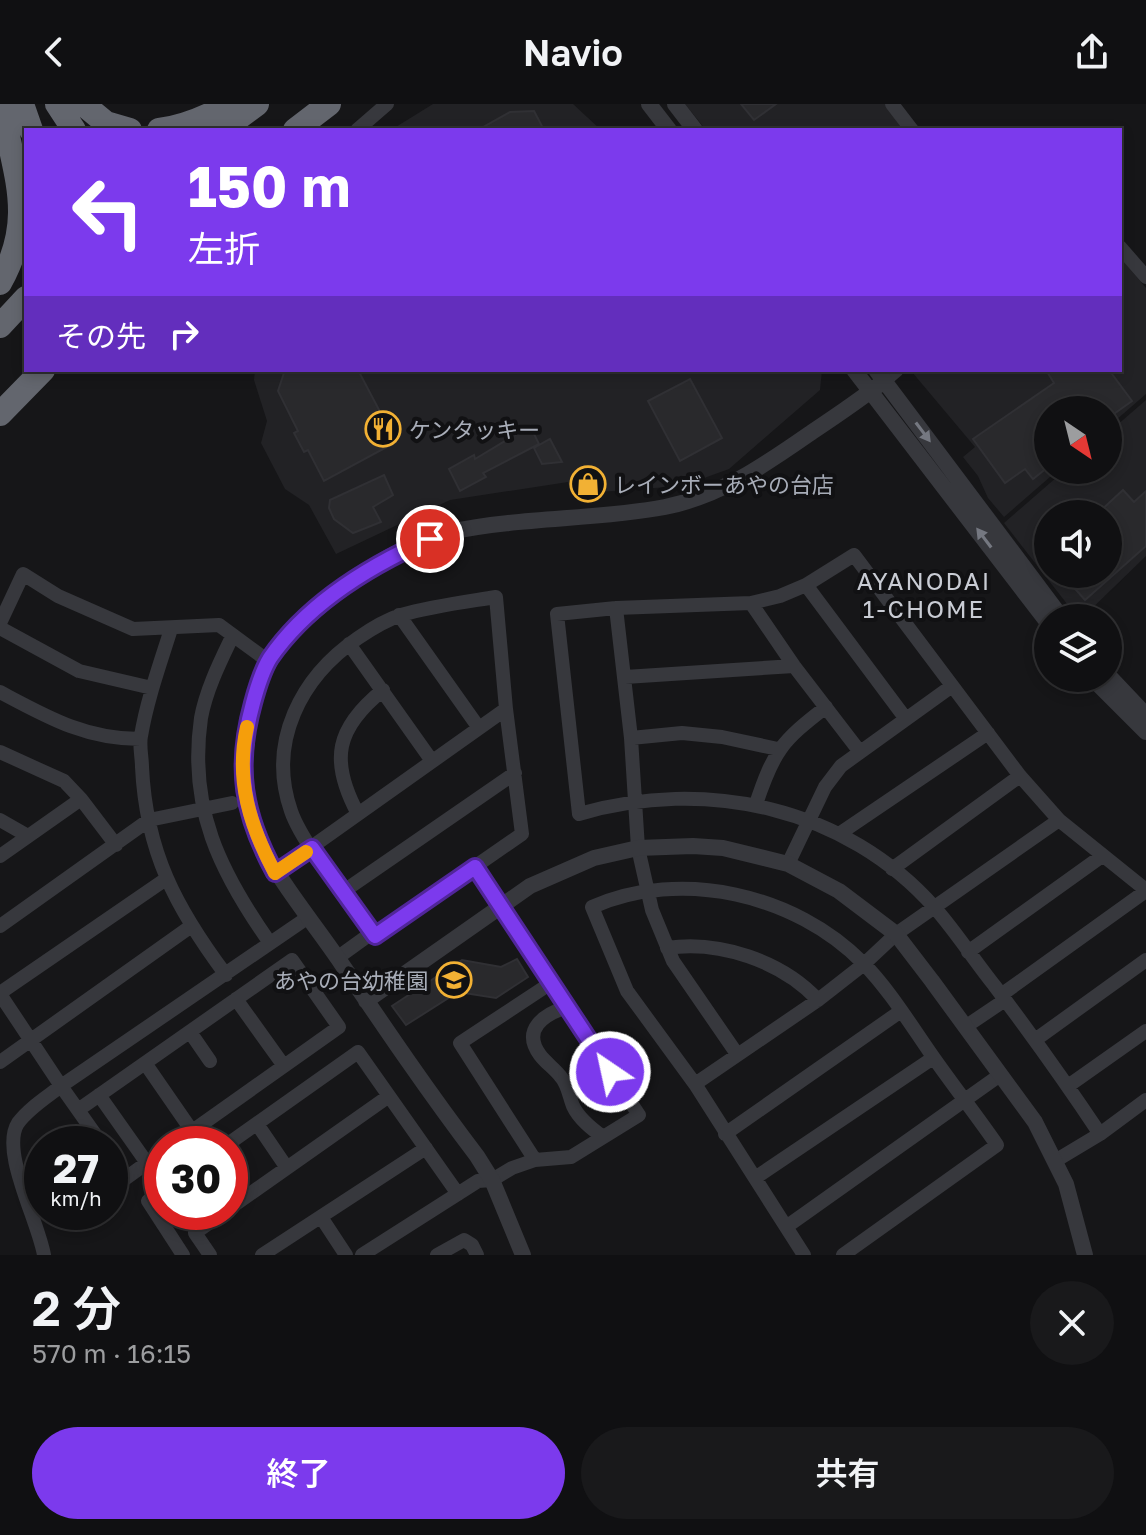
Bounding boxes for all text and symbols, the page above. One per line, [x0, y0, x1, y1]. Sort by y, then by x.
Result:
icon: back [32, 30, 76, 74]
icon: share [1070, 30, 1114, 74]
text: Navio [523, 31, 623, 74]
text: 150 m [188, 152, 350, 219]
icon: left [56, 160, 160, 264]
text: 左折 [188, 227, 260, 270]
icon: right [162, 312, 206, 356]
text: その先 [56, 318, 146, 354]
north arrow [1034, 396, 1122, 484]
map controls [1034, 396, 1122, 692]
restaurant icon: ケンタッキー [364, 410, 402, 448]
place label: ケンタッキー [409, 416, 540, 443]
one-way arrow [915, 422, 931, 442]
shop icon: レインボーあやの台店 [569, 465, 607, 503]
place label: レインボーあやの台店 [614, 471, 834, 498]
button: sound [1034, 500, 1122, 588]
pin [396, 505, 464, 573]
icon: arrive [408, 517, 452, 561]
one-way arrow [976, 528, 992, 549]
district label: AYANODAI 1-CHOME [857, 566, 991, 623]
button: layers [1034, 604, 1122, 692]
school or university icon: あやの台幼稚園 [435, 961, 473, 999]
place label: あやの台幼稚園 [274, 967, 428, 994]
position arrow [568, 1030, 652, 1114]
speed limit sign: 30 [144, 1126, 248, 1230]
text: 27 [53, 1144, 99, 1192]
text: km/h [51, 1186, 101, 1210]
text: 2 分 [32, 1279, 121, 1337]
button: close [1030, 1281, 1114, 1365]
text: 570 m · 16:15 [32, 1338, 191, 1369]
button: 終了 [32, 1427, 565, 1519]
button: 共有 [581, 1427, 1114, 1519]

